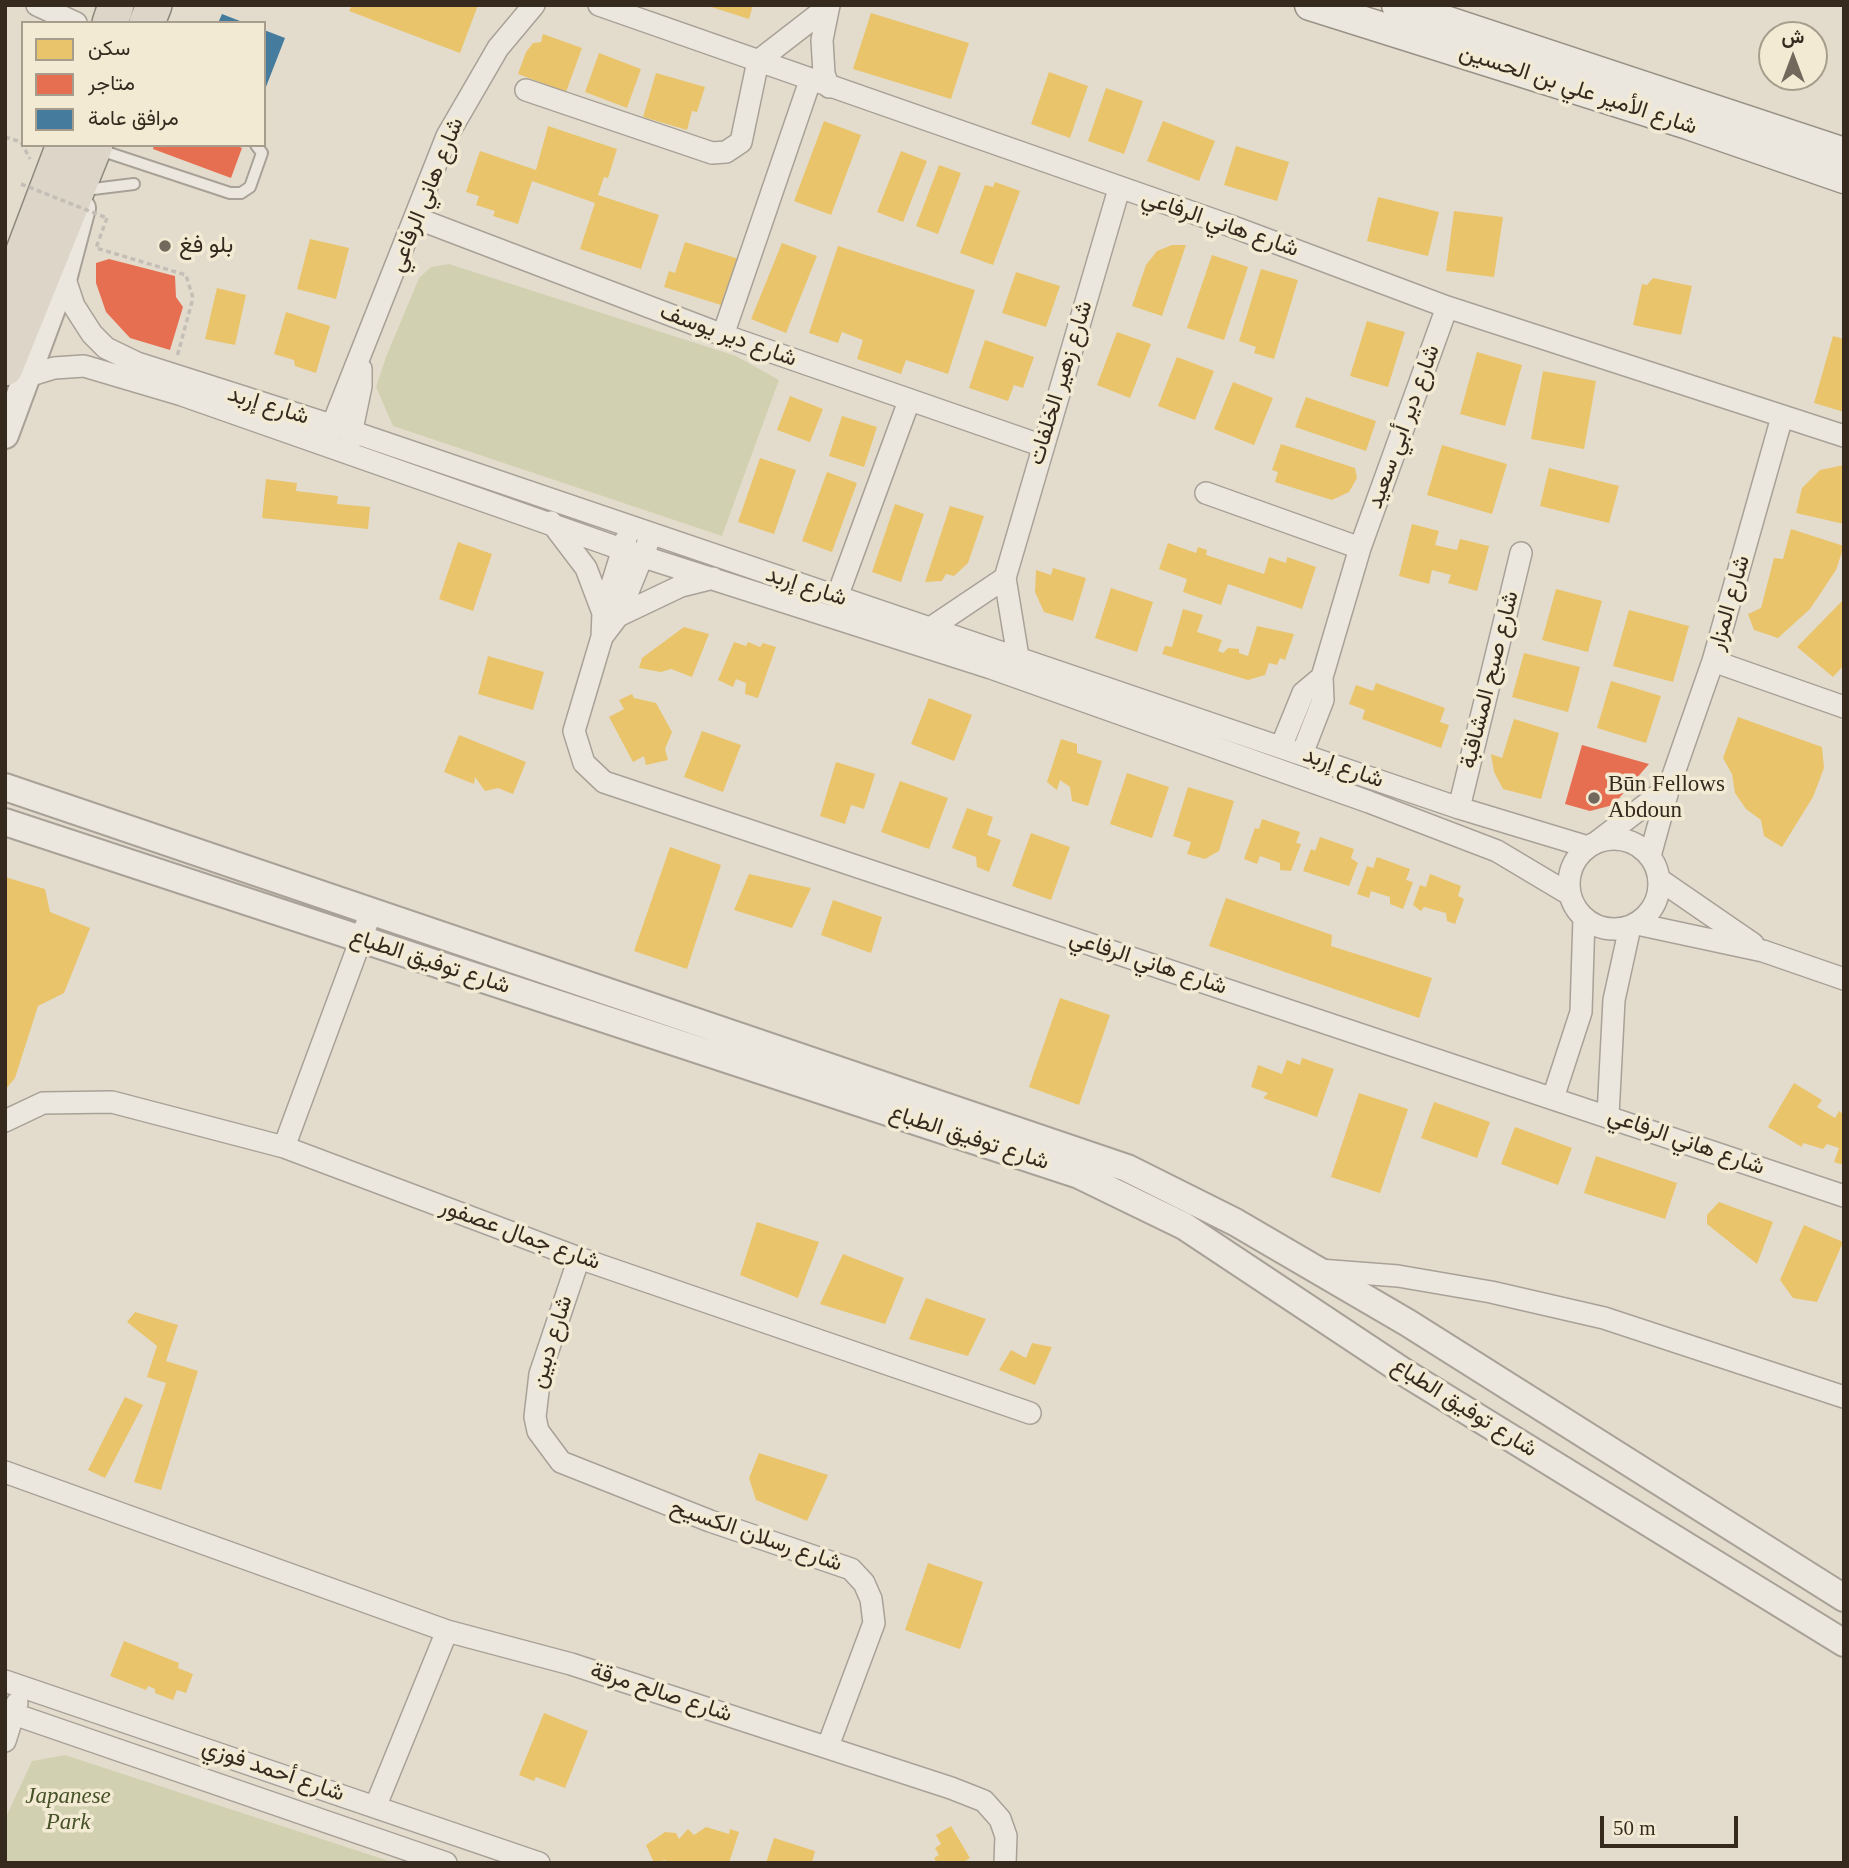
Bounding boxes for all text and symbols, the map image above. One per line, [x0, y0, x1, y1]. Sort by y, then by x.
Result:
legend [21, 21, 266, 147]
north arrow [1758, 21, 1828, 91]
text: ش [1782, 26, 1804, 47]
text: سكن [88, 36, 130, 60]
street label: شارع الأمير علي بن الحسين [1456, 39, 1700, 141]
text: متاجر [88, 71, 135, 95]
text: مرافق عامة [88, 106, 179, 130]
street label: شارع هاني الرفاعي [383, 114, 471, 276]
street label: شارع هاني الرفاعي [1138, 184, 1302, 264]
place label: بلو فغ [179, 232, 233, 260]
marker: بلو فغ [157, 238, 173, 254]
street label: شارع دير يوسف [656, 298, 800, 374]
street label: شارع زهير الخلفات [1023, 298, 1099, 468]
street label: شارع دير أبي سعيد [1362, 341, 1446, 513]
street label: شارع إربد [224, 381, 312, 431]
street label: شارع المزار [1703, 552, 1757, 654]
street label: شارع إربد [762, 561, 850, 613]
street label: شارع صبح المشاقبة [1455, 588, 1525, 772]
street label: شارع إربد [1299, 741, 1387, 795]
place label: Būn Fellows Abdoun [1608, 771, 1725, 825]
marker: Būn Fellows Abdoun [1586, 790, 1602, 806]
street label: شارع توفيق الطباع [347, 923, 513, 1001]
street label: شارع هاني الرفاعي [1066, 925, 1230, 1001]
street label: شارع توفيق الطباع [886, 1099, 1052, 1177]
street label: شارع هاني الرفاعي [1604, 1102, 1768, 1182]
street label: شارع جمال عصفور [436, 1193, 604, 1277]
street label: شارع دبين [525, 1292, 579, 1392]
street label: شارع توفيق الطباع [1386, 1352, 1542, 1464]
street label: شارع رسلان الكسيح [666, 1494, 846, 1578]
street label: شارع صالح مرقة [587, 1657, 735, 1729]
street label: شارع أحمد فوزي [198, 1734, 348, 1808]
park label: Japanese Park [25, 1783, 111, 1837]
scale bar [1604, 1801, 1742, 1845]
text: 50 m [1613, 1816, 1656, 1840]

